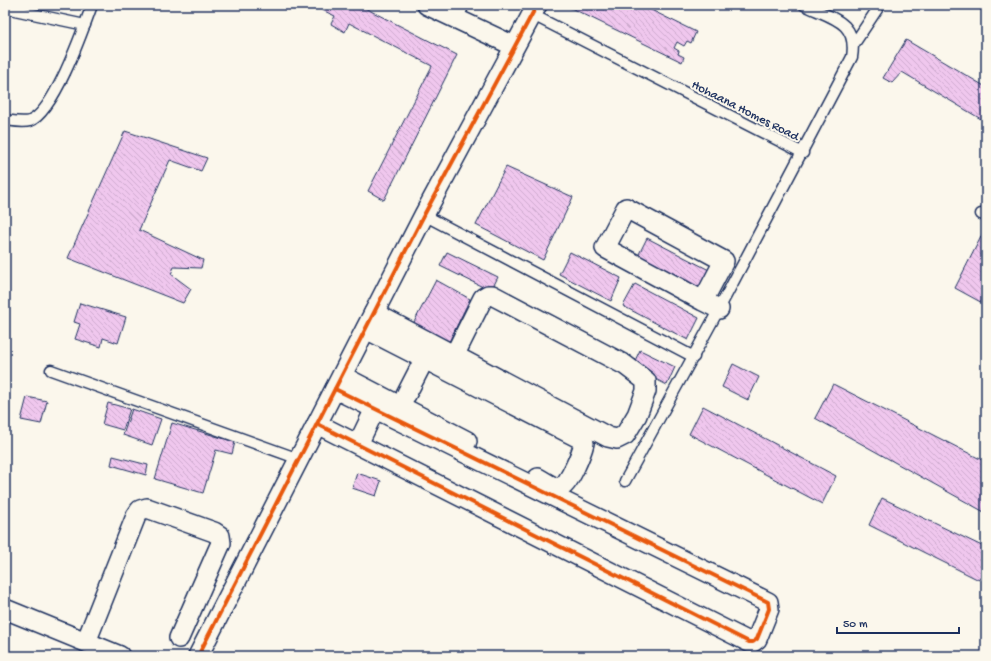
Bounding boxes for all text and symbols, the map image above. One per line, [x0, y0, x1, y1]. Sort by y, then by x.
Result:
street label: Hohaana Homes Road [689, 78, 802, 145]
scale bar [837, 609, 959, 635]
text: 50 m [843, 618, 868, 632]

